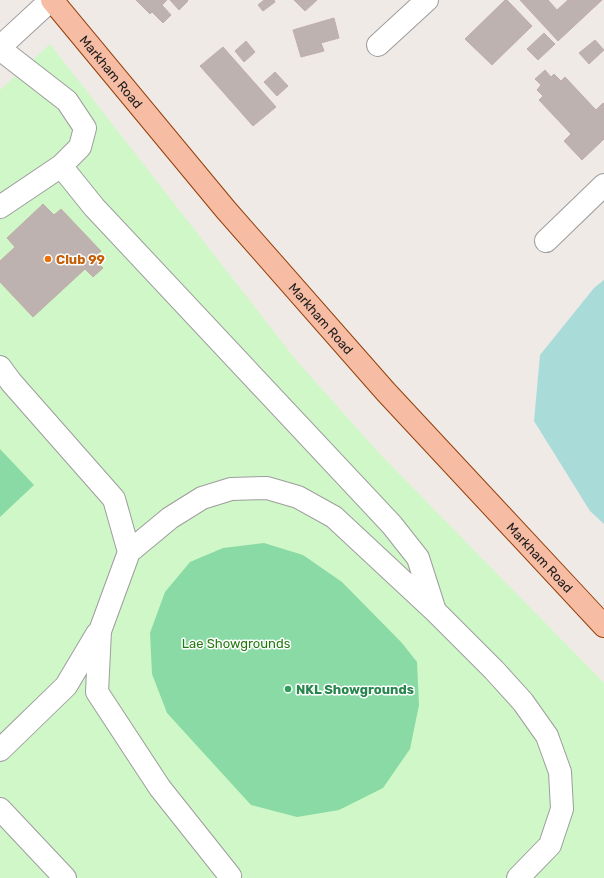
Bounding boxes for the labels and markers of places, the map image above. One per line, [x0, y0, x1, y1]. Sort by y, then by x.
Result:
place label: Club 99 [56, 252, 105, 267]
marker: Club 99 [43, 254, 53, 264]
place label: NKL Showgrounds [296, 682, 414, 697]
marker: NKL Showgrounds [283, 684, 293, 694]

